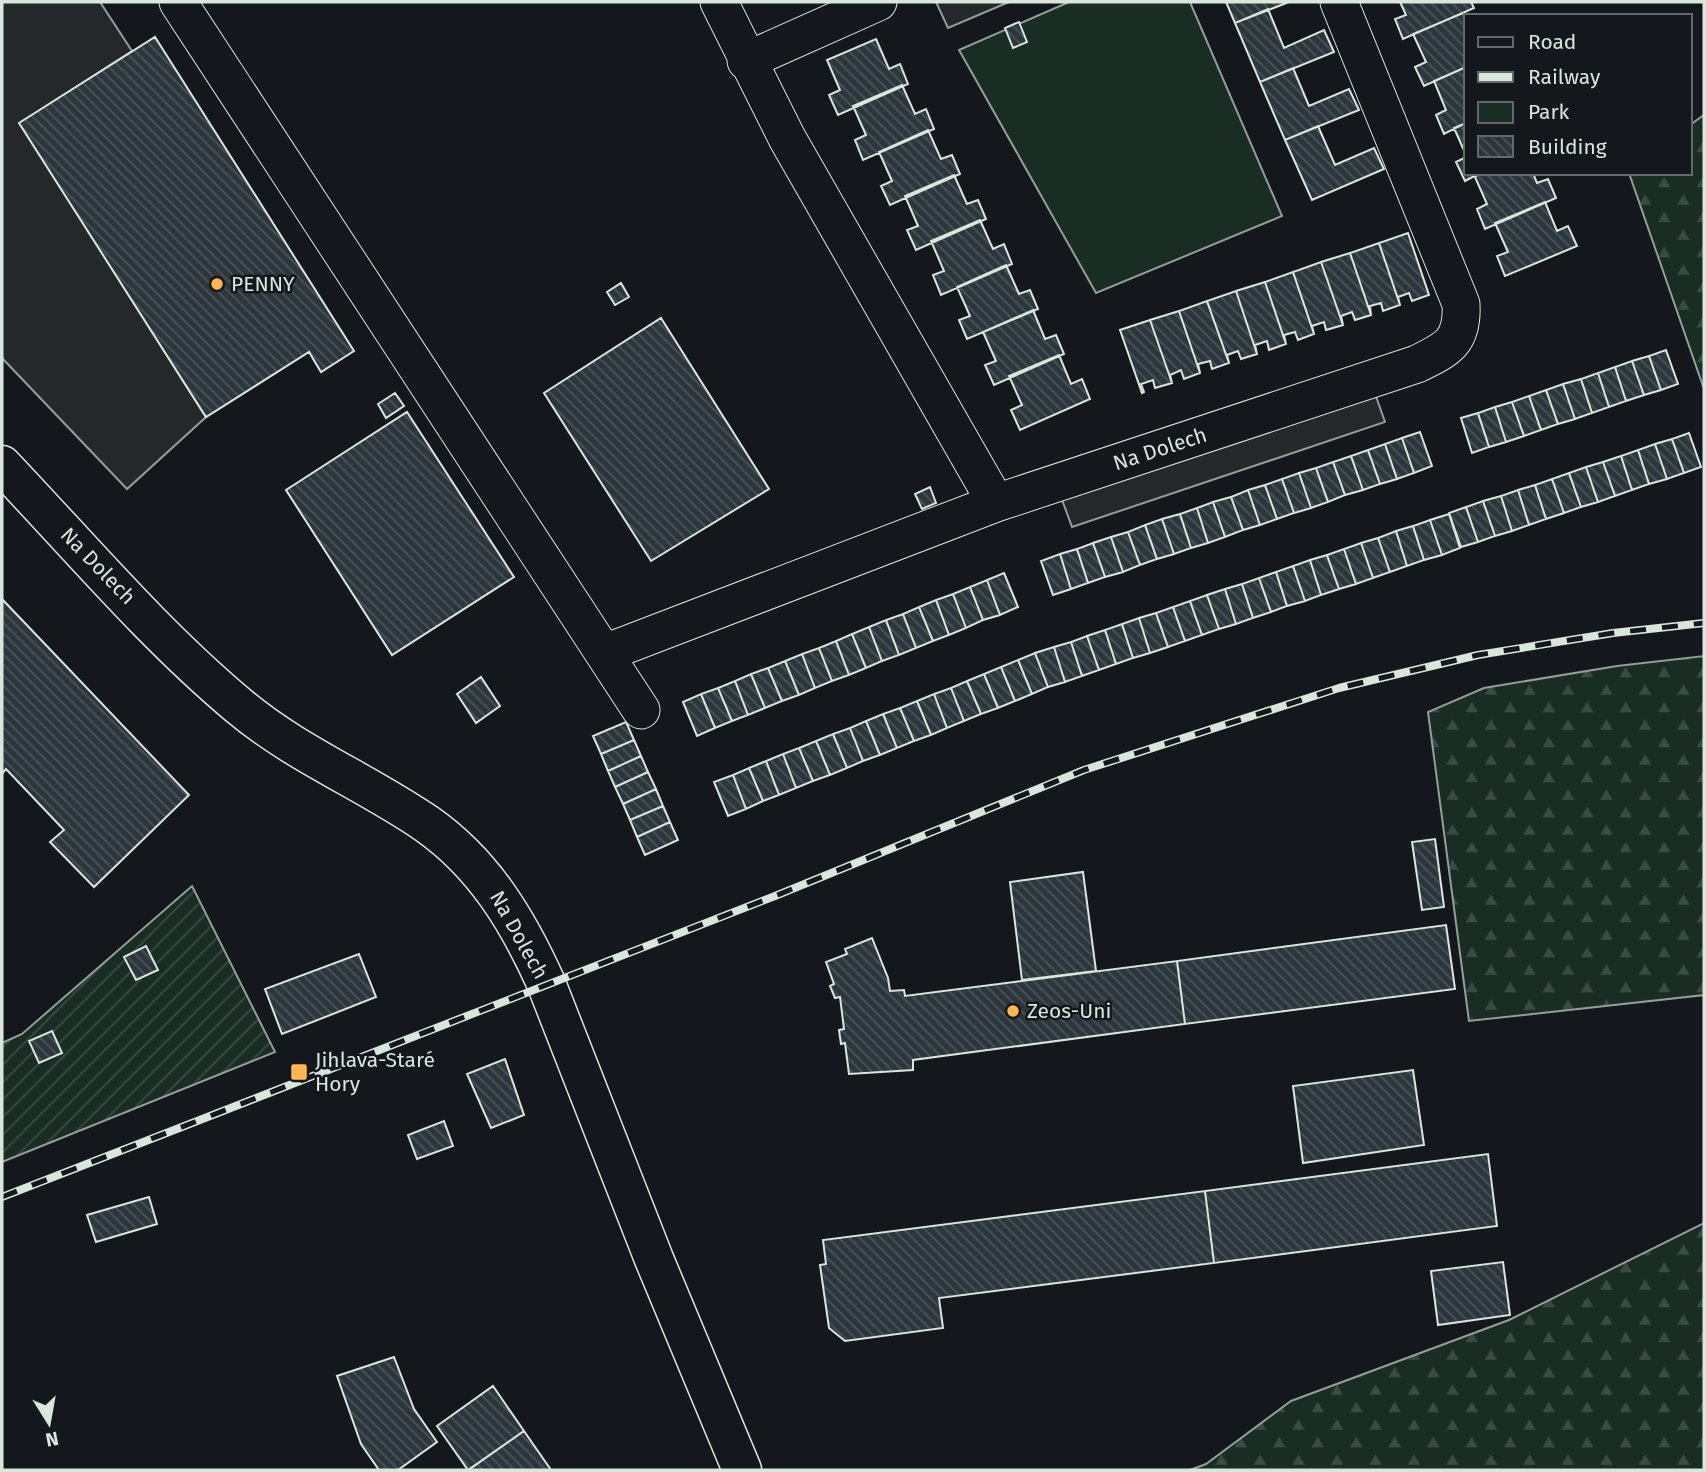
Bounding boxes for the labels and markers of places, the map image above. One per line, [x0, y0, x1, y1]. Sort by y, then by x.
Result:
place label: PENNY [231, 271, 295, 297]
marker: PENNY [209, 276, 225, 292]
place label: Zeos-Uni [1027, 998, 1111, 1024]
marker: Zeos-Uni [1005, 1003, 1021, 1019]
place label: Jihlava-Staré Hory [315, 1047, 435, 1097]
marker: Jihlava-Staré Hory [289, 1062, 309, 1082]

